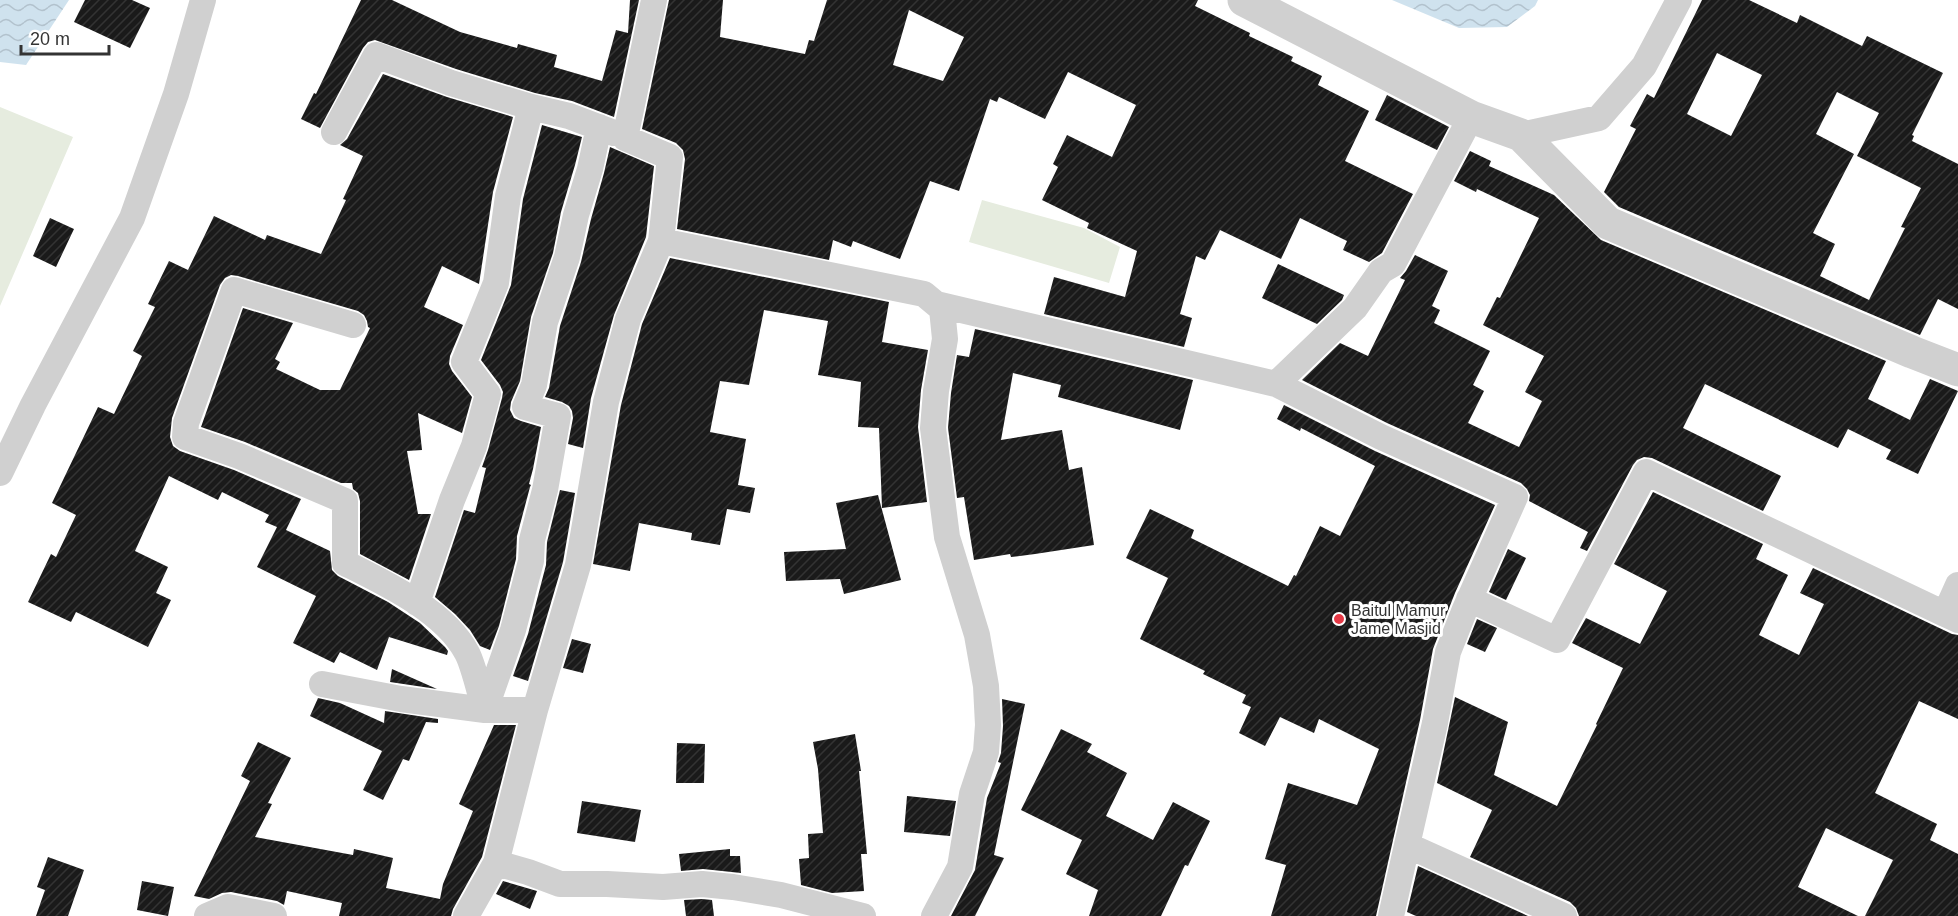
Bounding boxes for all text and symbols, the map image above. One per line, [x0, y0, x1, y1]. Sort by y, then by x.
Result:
scale bar [21, 18, 110, 56]
text: 20 m [30, 29, 70, 49]
place label: Baitul Mamur Jame Masjid [1351, 602, 1446, 637]
marker: Baitul Mamur Jame Masjid [1332, 612, 1346, 626]

